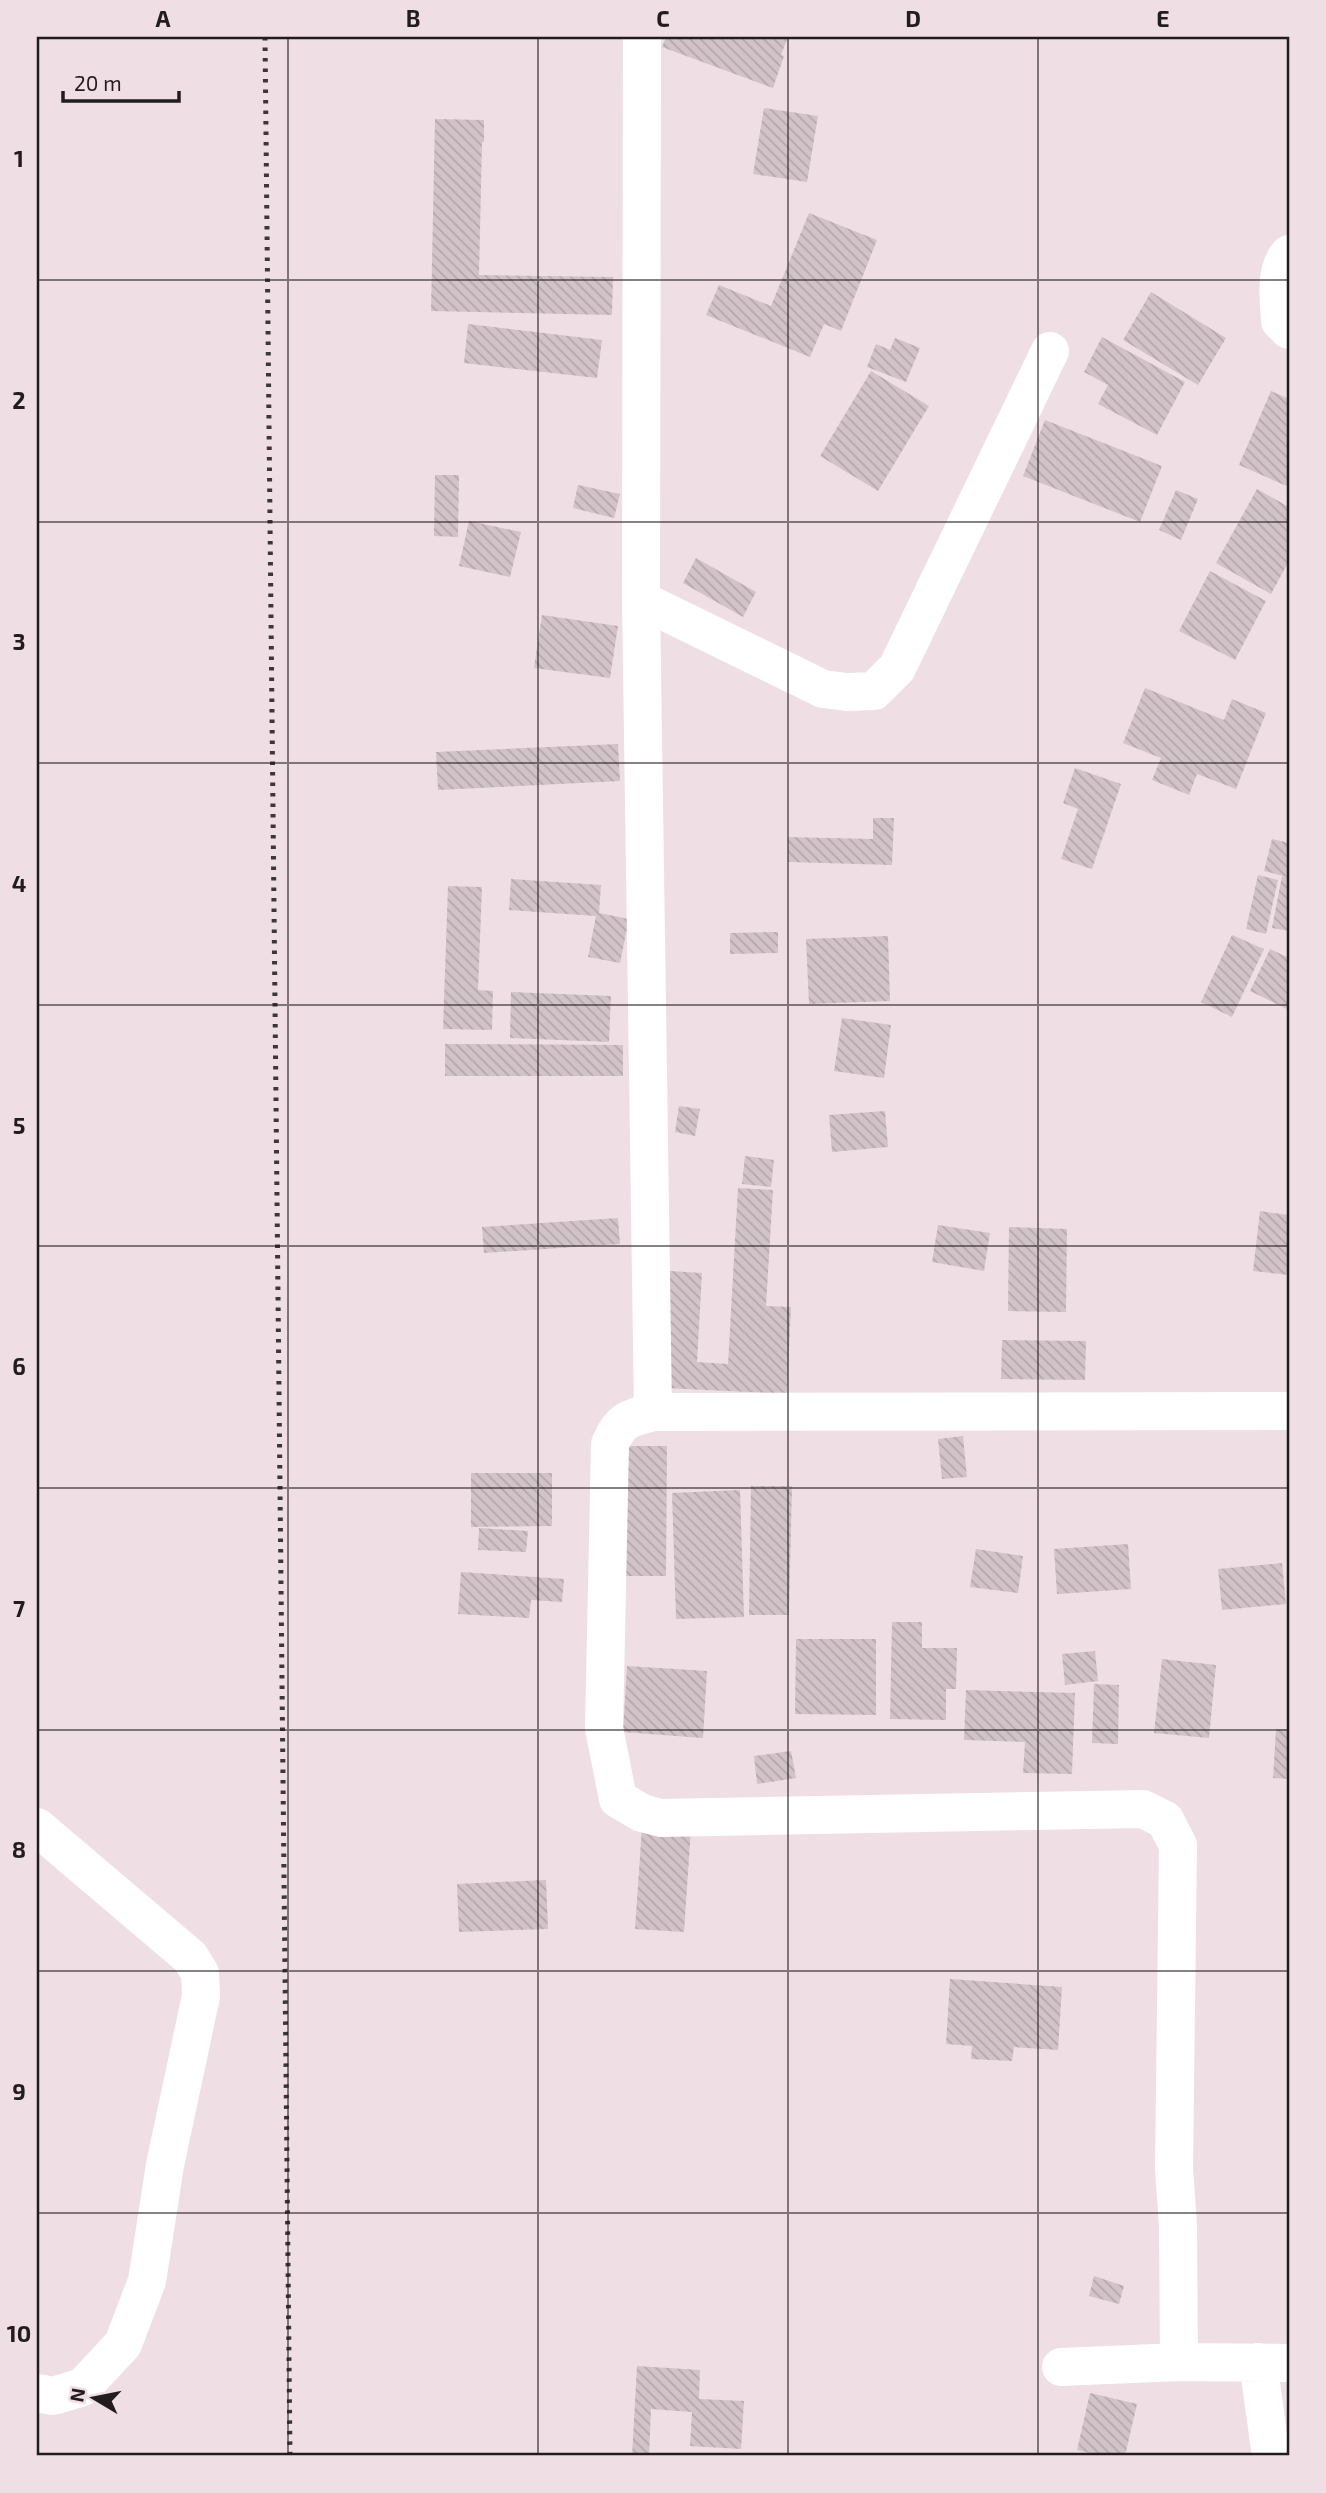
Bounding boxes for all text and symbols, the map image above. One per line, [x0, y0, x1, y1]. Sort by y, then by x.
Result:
text: A [155, 4, 171, 32]
text: B [406, 4, 420, 32]
text: C [656, 4, 670, 32]
text: D [905, 4, 921, 32]
text: E [1156, 4, 1170, 32]
scale bar [63, 60, 178, 104]
text: 20 m [74, 70, 122, 95]
text: 1 [14, 144, 24, 172]
text: 2 [12, 386, 26, 414]
text: 3 [12, 627, 26, 655]
text: 4 [12, 869, 26, 897]
text: 5 [13, 1111, 25, 1139]
text: 6 [12, 1352, 26, 1380]
text: 7 [13, 1594, 25, 1622]
text: 8 [12, 1835, 26, 1863]
text: 9 [12, 2077, 26, 2105]
text: 10 [7, 2319, 31, 2347]
north arrow [60, 2364, 130, 2434]
text: N [64, 2386, 89, 2404]

